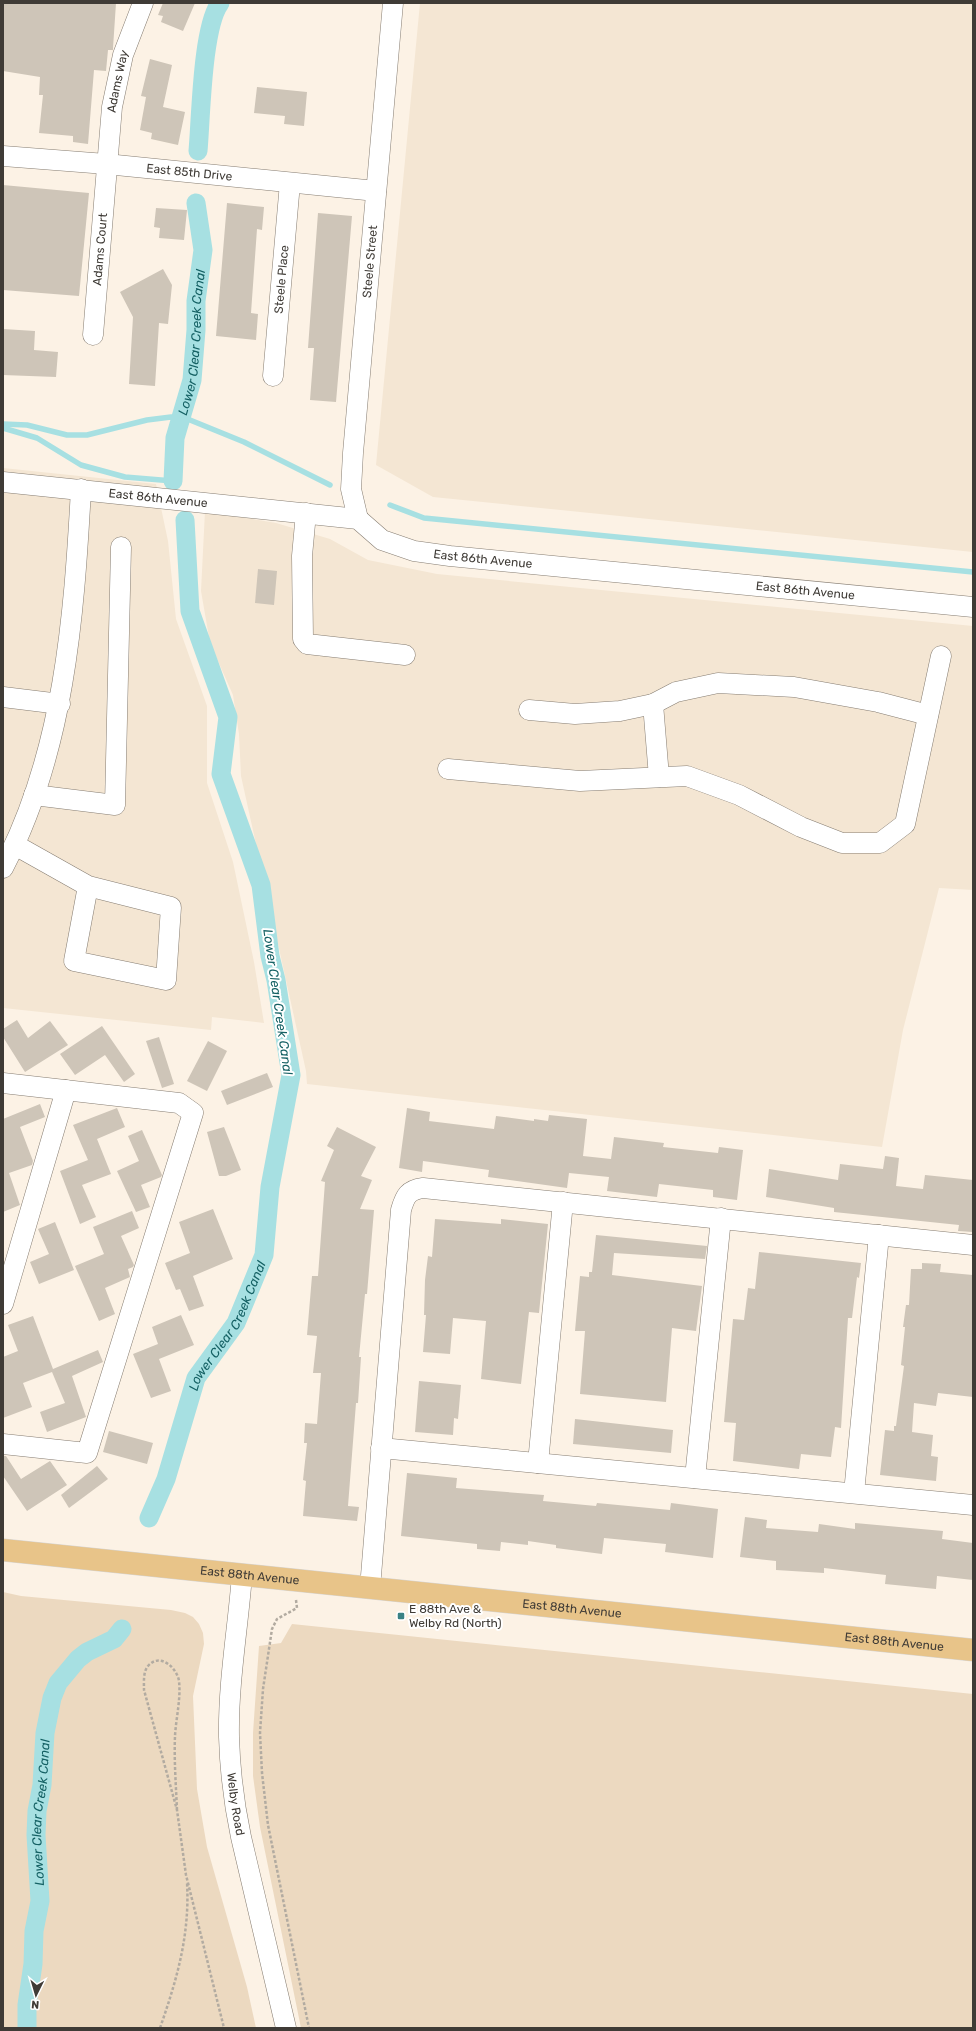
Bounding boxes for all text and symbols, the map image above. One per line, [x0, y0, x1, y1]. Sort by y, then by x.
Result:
street label: Adams Way [105, 48, 131, 113]
street label: East 85th Drive [146, 161, 233, 184]
street label: Adams Court [90, 212, 110, 286]
street label: Steele Street [360, 224, 380, 299]
street label: Steele Place [272, 244, 292, 314]
water label: Lower Clear Creek Canal [175, 267, 208, 417]
street label: East 86th Avenue [108, 486, 209, 510]
street label: East 86th Avenue [433, 547, 533, 571]
street label: East 86th Avenue [755, 579, 856, 602]
water label: Lower Clear Creek Canal [260, 928, 296, 1077]
water label: Lower Clear Creek Canal [185, 1258, 269, 1392]
street label: East 88th Avenue [199, 1563, 300, 1588]
street label: East 88th Avenue [522, 1597, 623, 1621]
place label: E 88th Ave & Welby Rd (North) [409, 1602, 502, 1630]
marker: E 88th Ave & Welby Rd (North) [396, 1611, 406, 1621]
street label: East 88th Avenue [844, 1630, 945, 1654]
water label: Lower Clear Creek Canal [28, 1738, 52, 1886]
street label: Welby Road [224, 1772, 248, 1837]
north arrow [16, 1975, 56, 2015]
text: N [31, 1998, 40, 2011]

